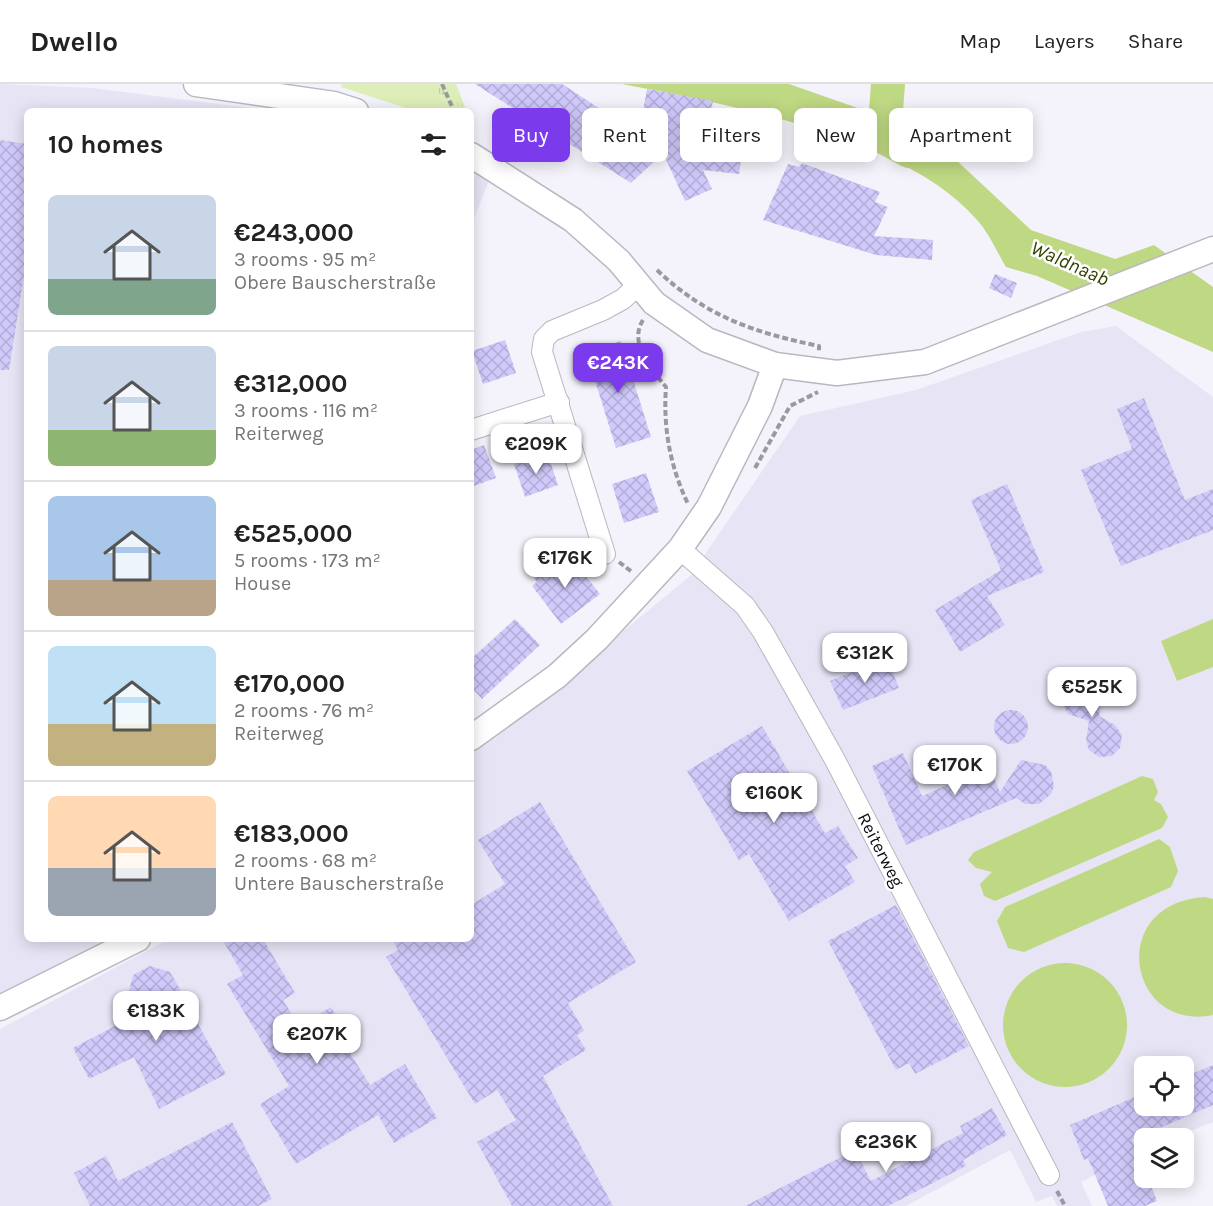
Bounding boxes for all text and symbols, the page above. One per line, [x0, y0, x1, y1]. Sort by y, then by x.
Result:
text: Dwello [30, 25, 118, 58]
text: Map [959, 29, 1001, 53]
text: Layers [1034, 29, 1095, 53]
text: Share [1128, 29, 1183, 53]
chip: Buy [492, 108, 570, 162]
chip: Rent [582, 108, 668, 162]
chip: Filters [680, 108, 782, 162]
chip: New [794, 108, 877, 162]
chip: Apartment [889, 108, 1033, 162]
icon: filters [417, 128, 450, 161]
text: 10 homes [48, 129, 163, 160]
text: €243,000 [234, 217, 354, 248]
icon: home [96, 219, 168, 291]
water label: Waldnaab [1027, 236, 1113, 291]
text: 3 rooms · 95 m² [234, 248, 376, 271]
text: Obere Bauscherstraße [234, 271, 436, 294]
pin: €243K [576, 343, 660, 394]
text: €243K [587, 351, 649, 374]
text: €312,000 [234, 368, 348, 399]
icon: home [96, 370, 168, 442]
text: 3 rooms · 116 m² [234, 399, 378, 422]
text: Reiterweg [234, 422, 324, 445]
pin: €209K [494, 424, 578, 475]
text: €209K [505, 432, 567, 455]
text: €525,000 [234, 518, 352, 549]
icon: home [96, 520, 168, 592]
pin: €176K [523, 538, 607, 589]
text: €176K [538, 546, 592, 569]
text: 5 rooms · 173 m² [234, 549, 381, 572]
text: House [234, 572, 291, 595]
pin: €312K [823, 633, 907, 684]
text: €312K [836, 641, 894, 664]
pin: €525K [1050, 667, 1134, 718]
text: €170,000 [234, 668, 345, 699]
icon: home [96, 670, 168, 742]
text: €525K [1061, 675, 1123, 698]
text: 2 rooms · 76 m² [234, 699, 374, 722]
text: Reiterweg [234, 722, 324, 745]
pin: €170K [913, 745, 997, 796]
text: €170K [927, 753, 983, 776]
pin: €160K [732, 773, 816, 824]
text: €160K [745, 781, 803, 804]
street label: Reiterweg [853, 809, 909, 891]
text: €183,000 [234, 818, 349, 849]
icon: home [96, 820, 168, 892]
text: 2 rooms · 68 m² [234, 849, 377, 872]
text: Untere Bauscherstraße [234, 872, 444, 895]
pin: €183K [114, 991, 198, 1042]
text: €183K [127, 999, 185, 1022]
pin: €207K [275, 1014, 359, 1065]
text: €207K [287, 1022, 347, 1045]
map controls [1134, 1056, 1194, 1188]
button: locate [1134, 1056, 1194, 1116]
pin: €236K [844, 1122, 928, 1173]
button: layers [1134, 1128, 1194, 1188]
text: €236K [855, 1130, 917, 1153]

